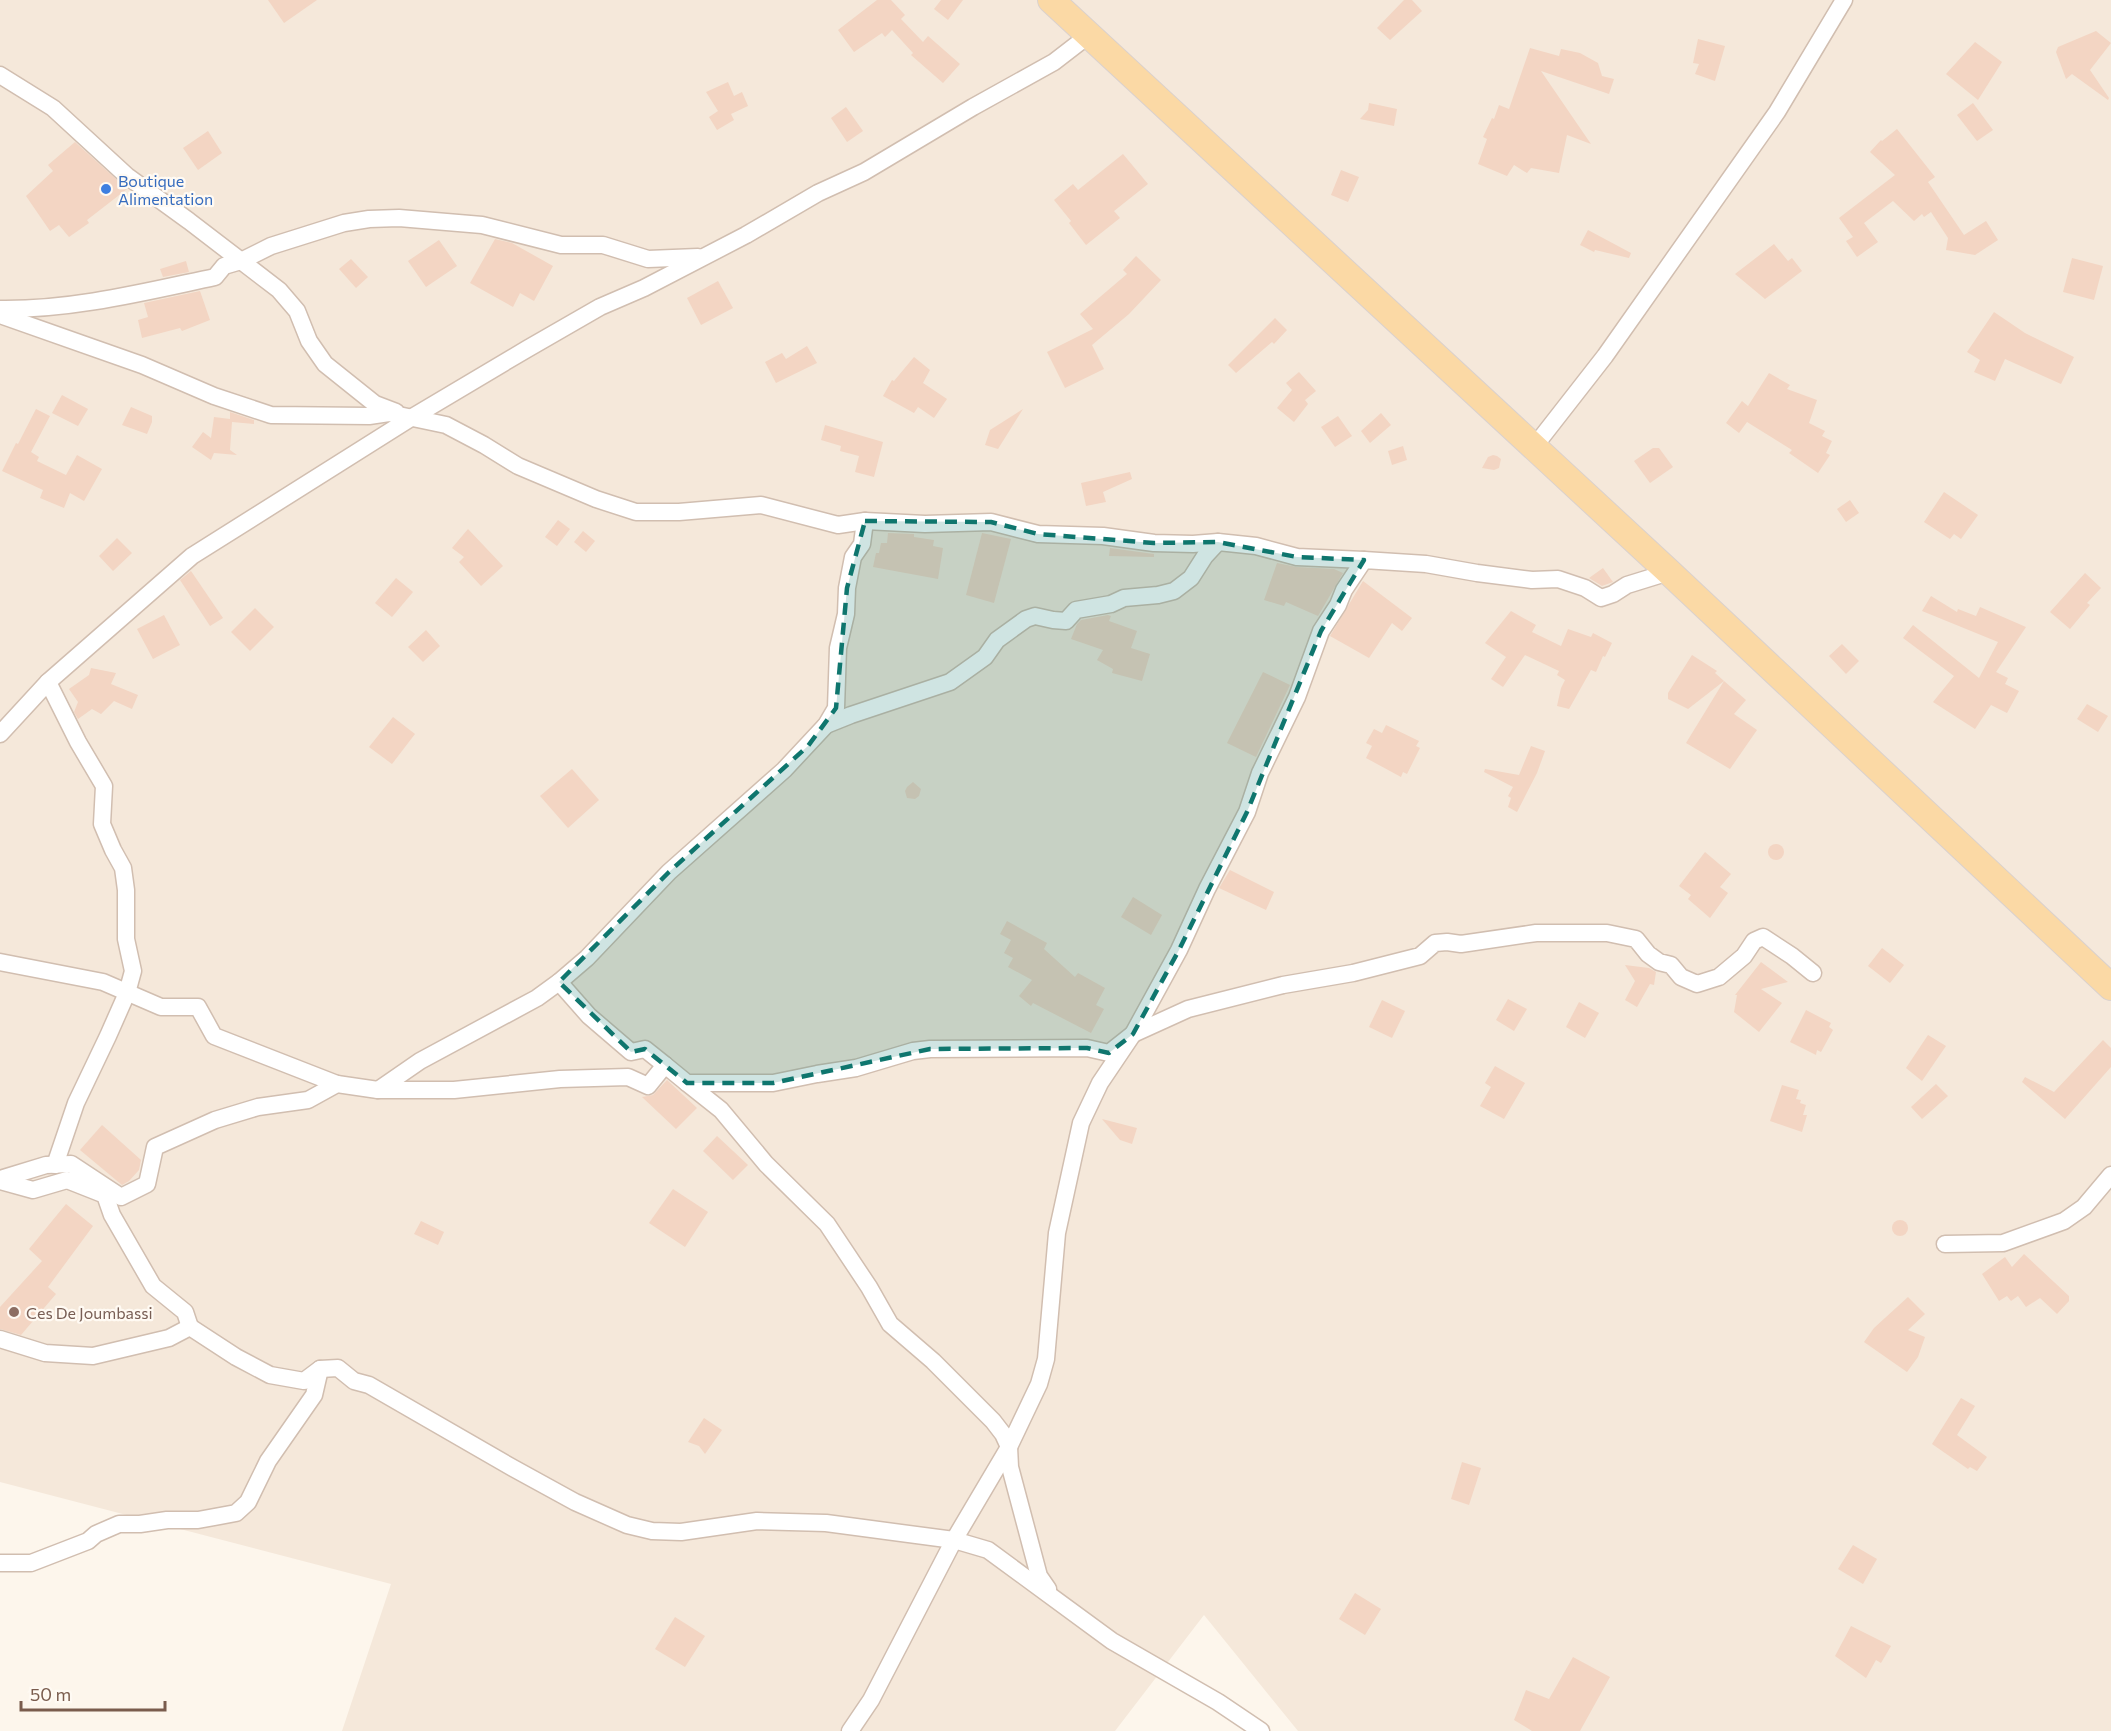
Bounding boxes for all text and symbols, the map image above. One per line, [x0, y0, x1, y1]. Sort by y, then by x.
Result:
place label: Boutique Alimentation [118, 171, 213, 208]
marker: Boutique Alimentation [99, 182, 113, 196]
place label: Ces De Joumbassi [26, 1303, 153, 1322]
marker: Ces De Joumbassi [7, 1305, 21, 1319]
scale bar [21, 1674, 165, 1712]
text: 50 m [30, 1683, 71, 1705]

